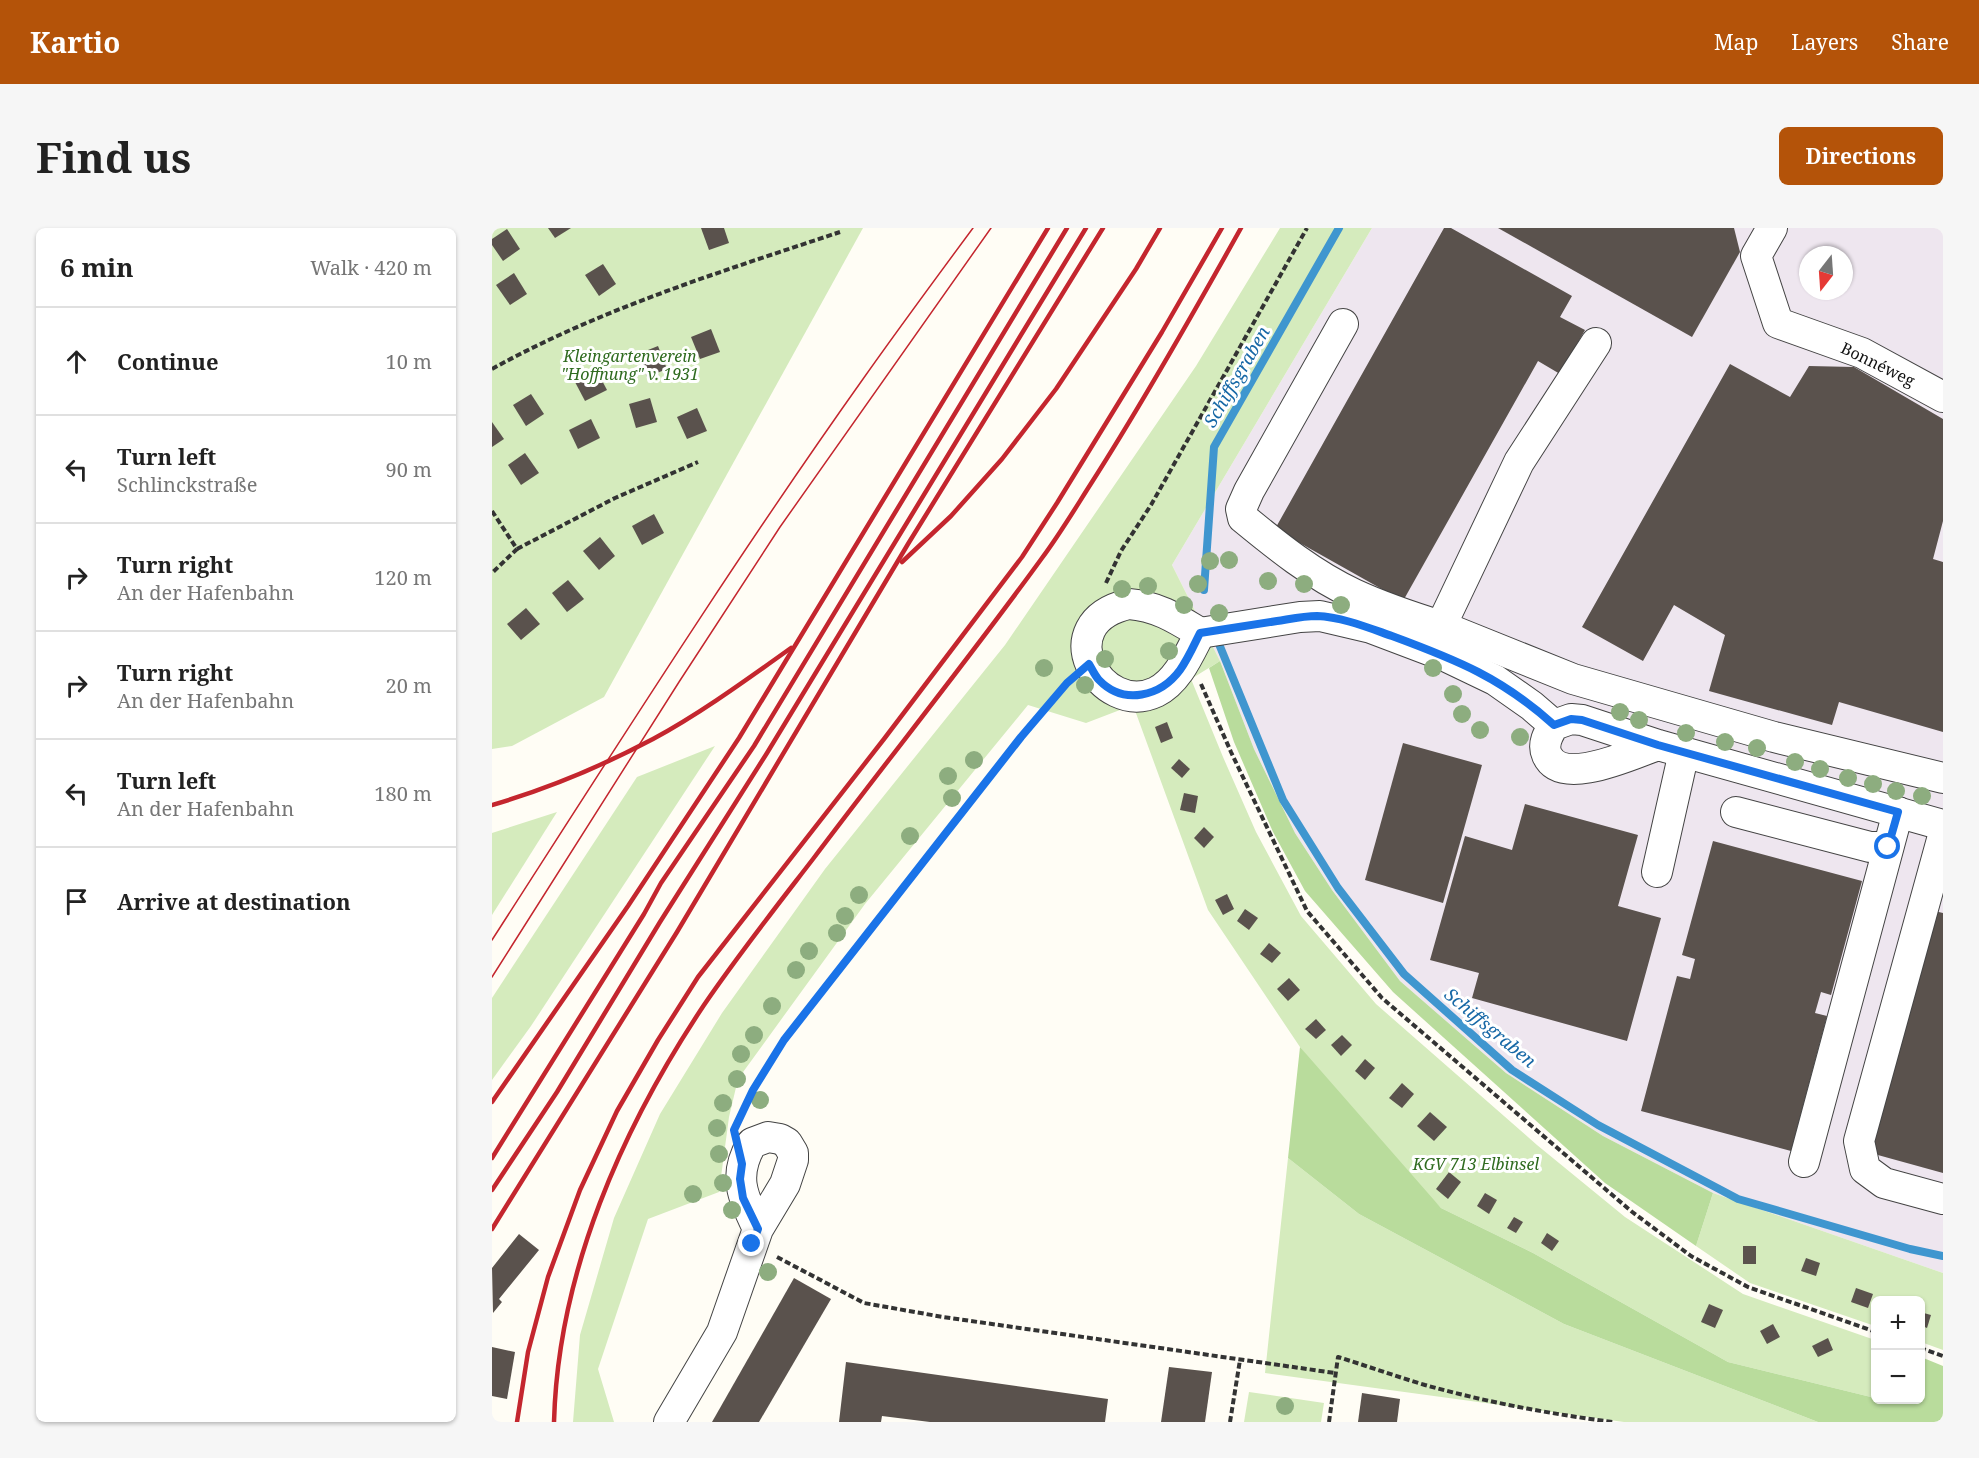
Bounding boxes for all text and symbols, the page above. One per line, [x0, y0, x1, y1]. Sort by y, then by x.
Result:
text: Kartio [30, 23, 120, 61]
text: Map [1714, 28, 1758, 56]
text: Layers [1791, 28, 1858, 56]
text: Share [1891, 28, 1949, 56]
button: Directions [1779, 127, 1943, 185]
text: Find us [36, 128, 191, 185]
north arrow [1799, 246, 1853, 300]
text: 6 min [60, 249, 134, 285]
text: Walk · 420 m [310, 254, 432, 281]
water label: Schiffsgraben [1198, 322, 1275, 431]
street label: Bonnéweg [1837, 337, 1919, 392]
icon: ahead [60, 345, 93, 378]
park label: Kleingartenverein "Hoffnung" v. 1931 [561, 345, 699, 385]
text: Continue [117, 346, 219, 376]
text: 10 m [386, 348, 432, 375]
text: Turn left [117, 441, 216, 471]
icon: left [60, 453, 93, 486]
text: 90 m [386, 456, 432, 483]
text: Schlinckstraße [117, 471, 257, 498]
text: Turn right [117, 549, 233, 579]
icon: right [60, 561, 93, 594]
text: 120 m [374, 564, 432, 591]
text: An der Hafenbahn [117, 579, 294, 606]
text: Turn right [117, 657, 233, 687]
icon: right [60, 669, 93, 702]
text: 20 m [386, 672, 432, 699]
text: An der Hafenbahn [117, 687, 294, 714]
text: Turn left [117, 765, 216, 795]
icon: left [60, 777, 93, 810]
text: 180 m [374, 780, 432, 807]
text: An der Hafenbahn [117, 795, 294, 822]
route start [1874, 833, 1900, 859]
icon: arrive [60, 885, 93, 918]
text: Arrive at destination [117, 886, 351, 916]
water label: Schiffsgraben [1440, 982, 1542, 1073]
park label: KGV 713 Elbinsel [1412, 1153, 1539, 1175]
route end [738, 1230, 764, 1256]
map controls [1871, 1296, 1925, 1404]
button: + [1871, 1296, 1925, 1350]
button: − [1871, 1350, 1925, 1404]

